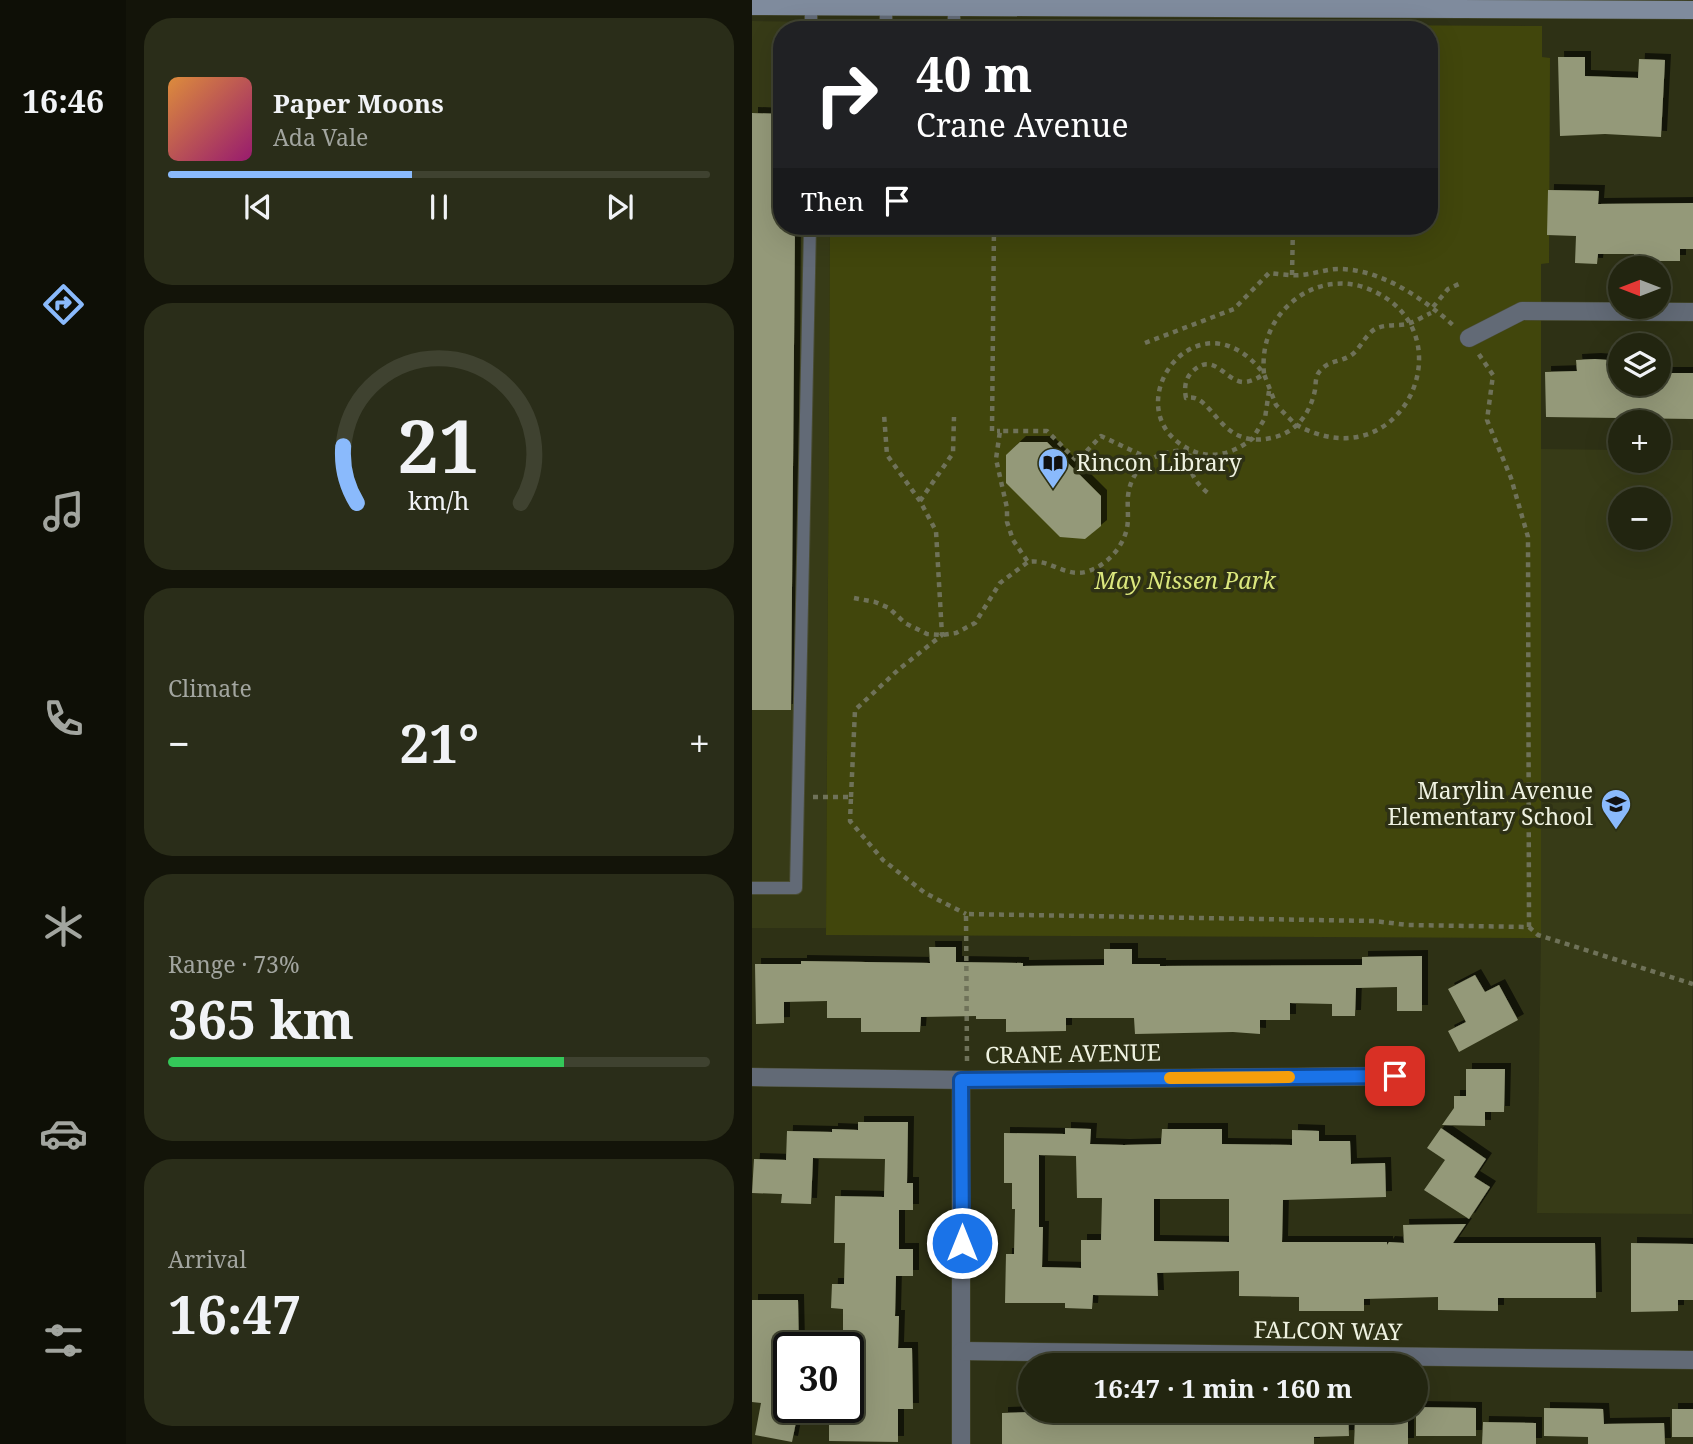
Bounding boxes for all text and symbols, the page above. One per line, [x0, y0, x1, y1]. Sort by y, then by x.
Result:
text: 40 m [916, 40, 1032, 106]
icon: right [801, 49, 892, 140]
text: 16:46 [22, 79, 104, 122]
text: Paper Moons [273, 85, 444, 121]
text: Crane Avenue [916, 103, 1129, 146]
text: Ada Vale [273, 121, 368, 153]
icon: arrive [878, 182, 916, 220]
text: Then [801, 183, 864, 219]
icon: previous [239, 188, 277, 226]
icon: pause [420, 188, 458, 226]
icon: next [601, 188, 639, 226]
north arrow [1608, 256, 1671, 318]
map controls [1608, 256, 1671, 550]
icon: directions [39, 280, 88, 329]
button: layers [1608, 333, 1671, 396]
text: 21 [398, 395, 480, 494]
button: + [1608, 410, 1671, 473]
library icon: Rincon Library [1036, 446, 1070, 490]
place label: Rincon Library [1076, 446, 1242, 478]
text: km/h [408, 483, 470, 517]
icon: music [39, 487, 88, 536]
button: − [1608, 487, 1671, 550]
park label: May Nissen Park [1094, 564, 1276, 596]
text: Climate [168, 672, 252, 704]
icon: phone [39, 694, 88, 743]
text: 21° [400, 707, 479, 778]
text: − [168, 717, 190, 769]
text: + [689, 717, 710, 769]
place label: Marylin Avenue Elementary School [1387, 774, 1593, 832]
school or university icon: Marylin Avenue Elementary School [1599, 787, 1633, 831]
icon: climate [39, 902, 88, 951]
text: Range · 73% [168, 948, 300, 980]
text: 365 km [168, 983, 354, 1054]
street label: CRANE AVENUE [985, 1035, 1161, 1071]
pin [1365, 1046, 1425, 1106]
icon: arrive [1376, 1057, 1414, 1095]
icon: car [39, 1109, 88, 1158]
position arrow [925, 1206, 999, 1280]
text: Arrival [168, 1243, 247, 1275]
text: 16:47 [168, 1278, 301, 1349]
street label: FALCON WAY [1253, 1313, 1403, 1347]
icon: filters [39, 1316, 88, 1365]
speed limit sign: 30 [773, 1332, 864, 1423]
text: 16:47 · 1 min · 160 m [1093, 1370, 1353, 1406]

